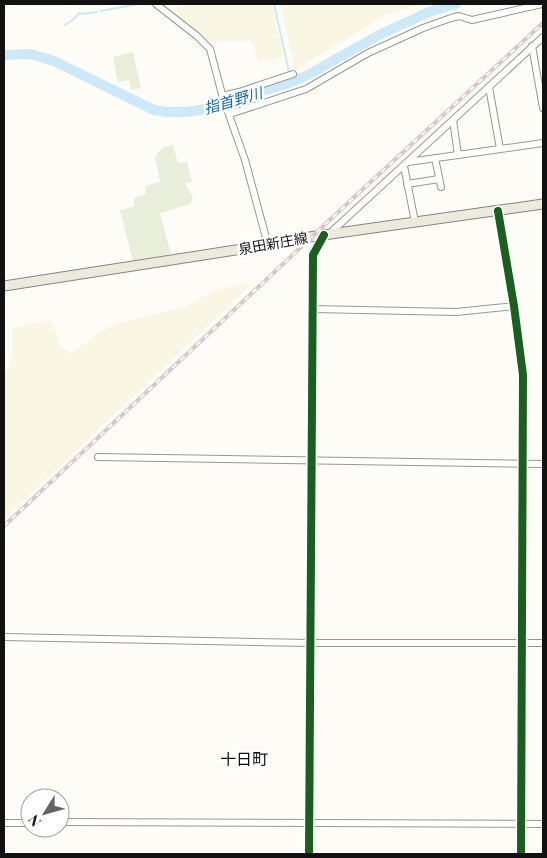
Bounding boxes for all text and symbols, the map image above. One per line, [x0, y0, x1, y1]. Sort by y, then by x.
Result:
water label: 指首野川 [201, 82, 267, 118]
street label: 泉田新庄線 [237, 228, 309, 258]
district label: 十日町 [220, 748, 268, 769]
north arrow [20, 788, 70, 838]
text: N [24, 811, 45, 831]

